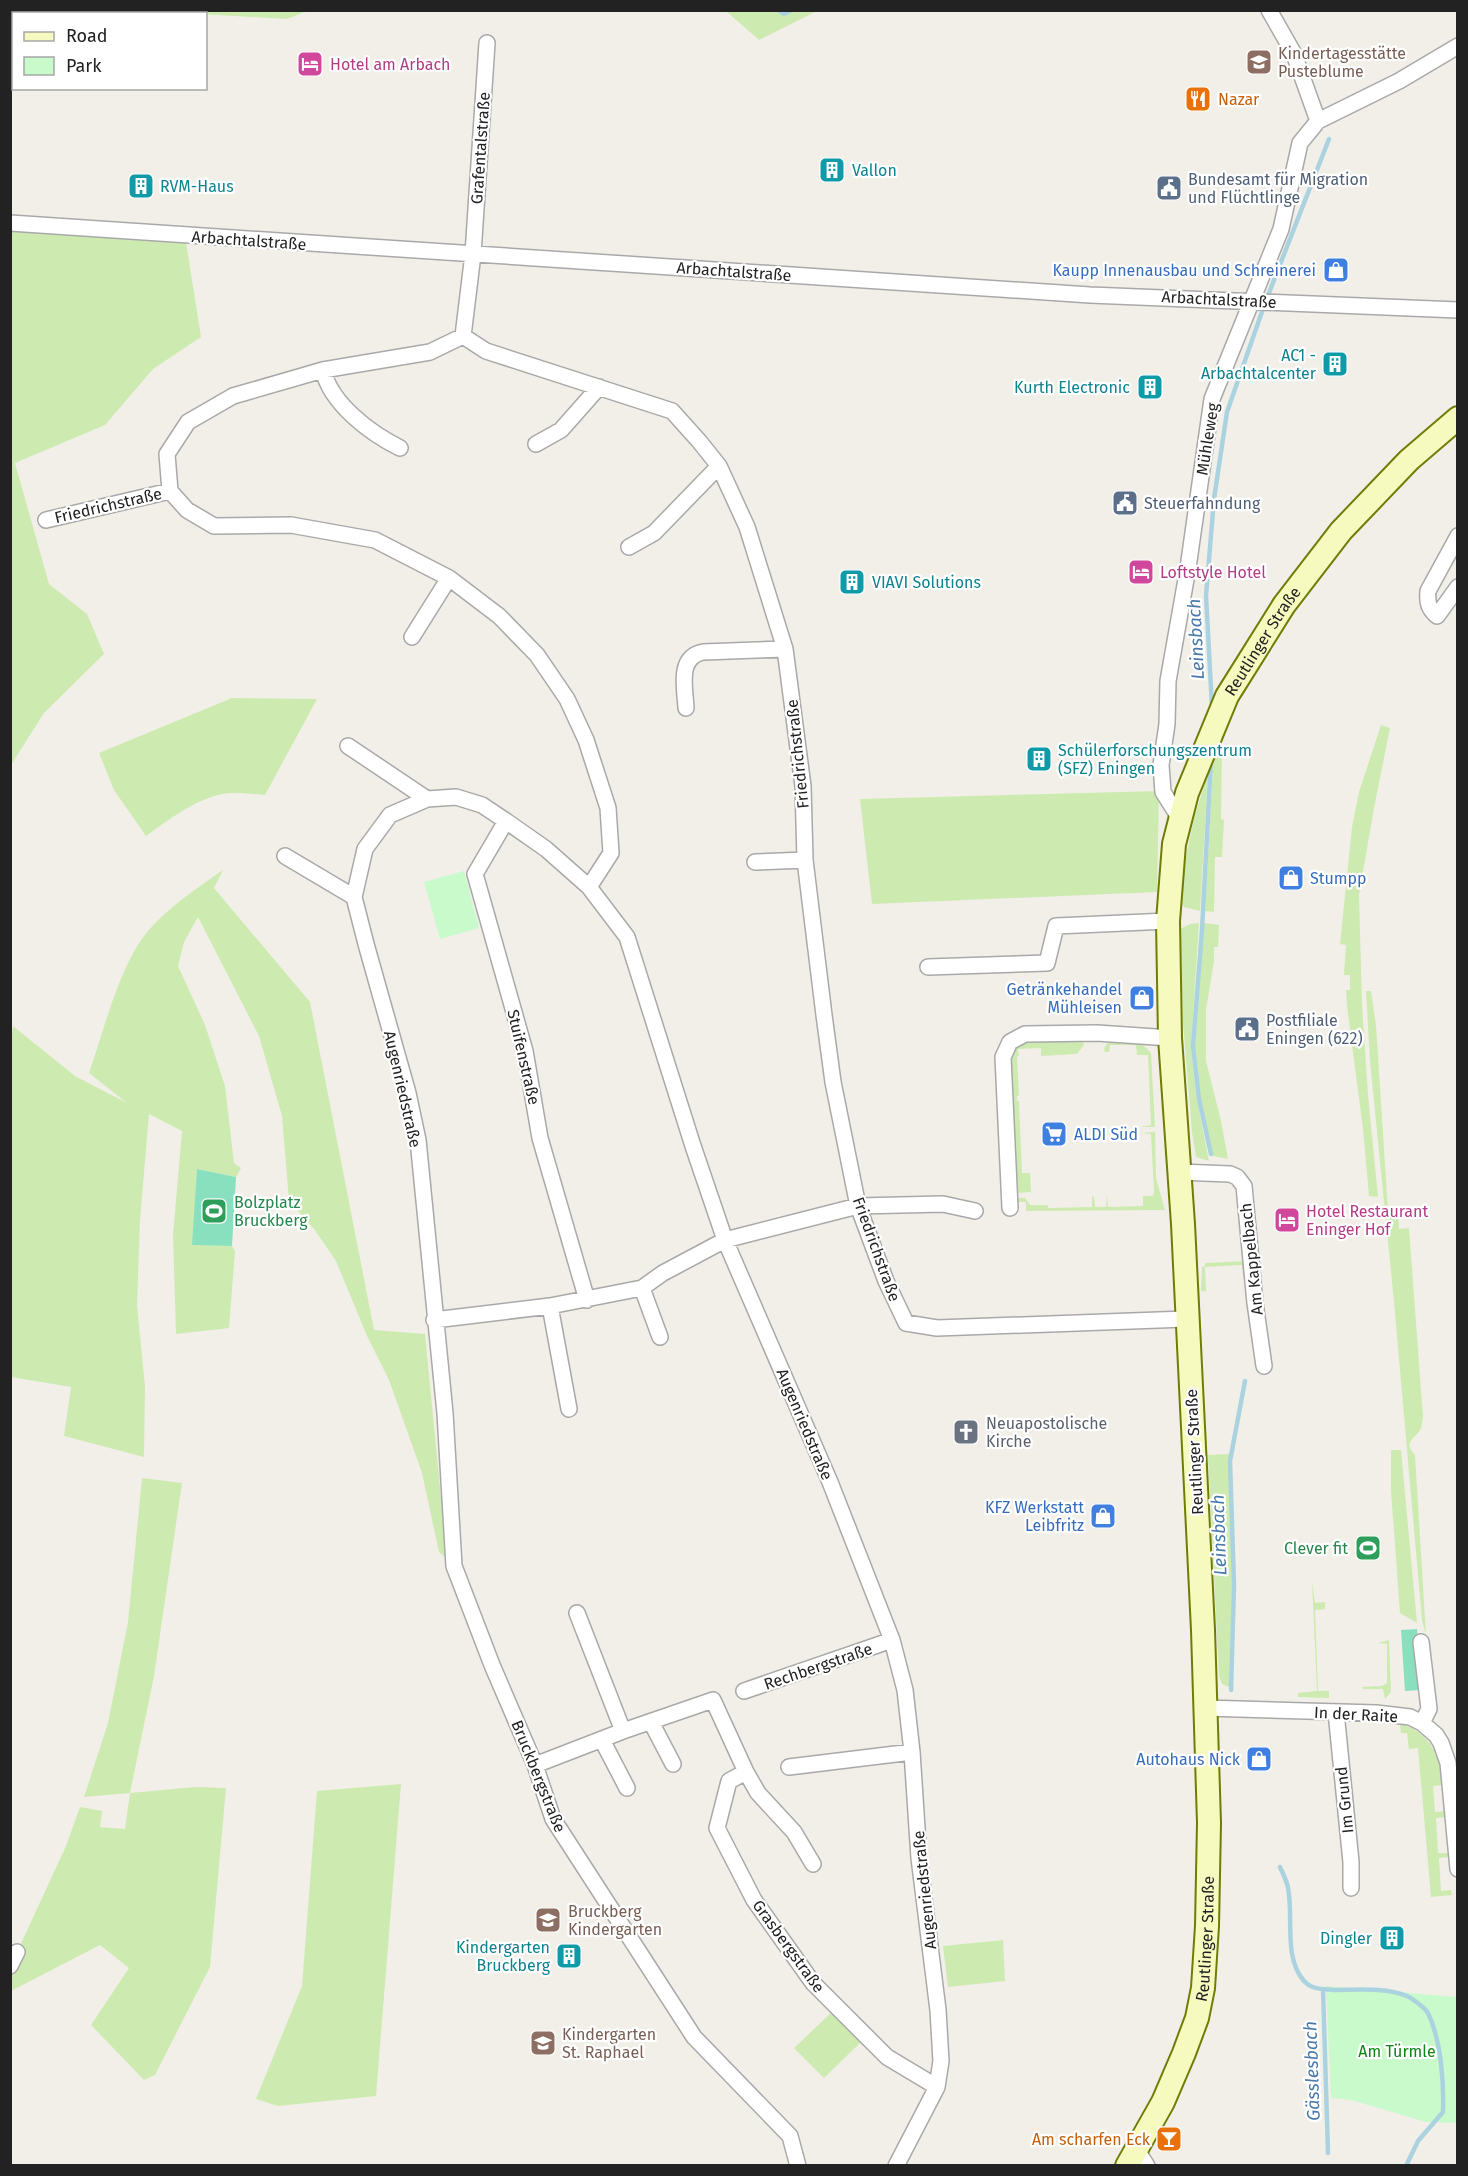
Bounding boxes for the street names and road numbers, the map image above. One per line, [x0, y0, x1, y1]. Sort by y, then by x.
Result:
street label: Grafentalstraße [467, 91, 494, 205]
street label: Arbachtalstraße [191, 227, 307, 254]
street label: Arbachtalstraße [676, 258, 792, 285]
street label: Arbachtalstraße [1161, 287, 1277, 312]
street label: Mühleweg [1192, 401, 1223, 477]
street label: Friedrichstraße [52, 484, 164, 527]
street label: Reutlinger Straße [1221, 583, 1305, 699]
street label: Friedrichstraße [782, 698, 813, 810]
street label: Stuifenstraße [503, 1008, 544, 1107]
street label: Augenriedstraße [380, 1029, 425, 1149]
street label: Friedrichstraße [849, 1194, 904, 1304]
street label: Am Kappelbach [1236, 1202, 1267, 1316]
street label: Augenriedstraße [772, 1366, 837, 1483]
street label: Reutlinger Straße [1182, 1389, 1207, 1515]
street label: Rechbergstraße [761, 1639, 875, 1694]
street label: In der Raite [1314, 1703, 1398, 1726]
street label: Bruckbergstraße [507, 1717, 570, 1835]
street label: Im Grund [1332, 1766, 1357, 1834]
street label: Augenriedstraße [909, 1830, 940, 1950]
street label: Reutlinger Straße [1191, 1876, 1218, 2003]
street label: Grasbergstraße [749, 1896, 829, 1996]

